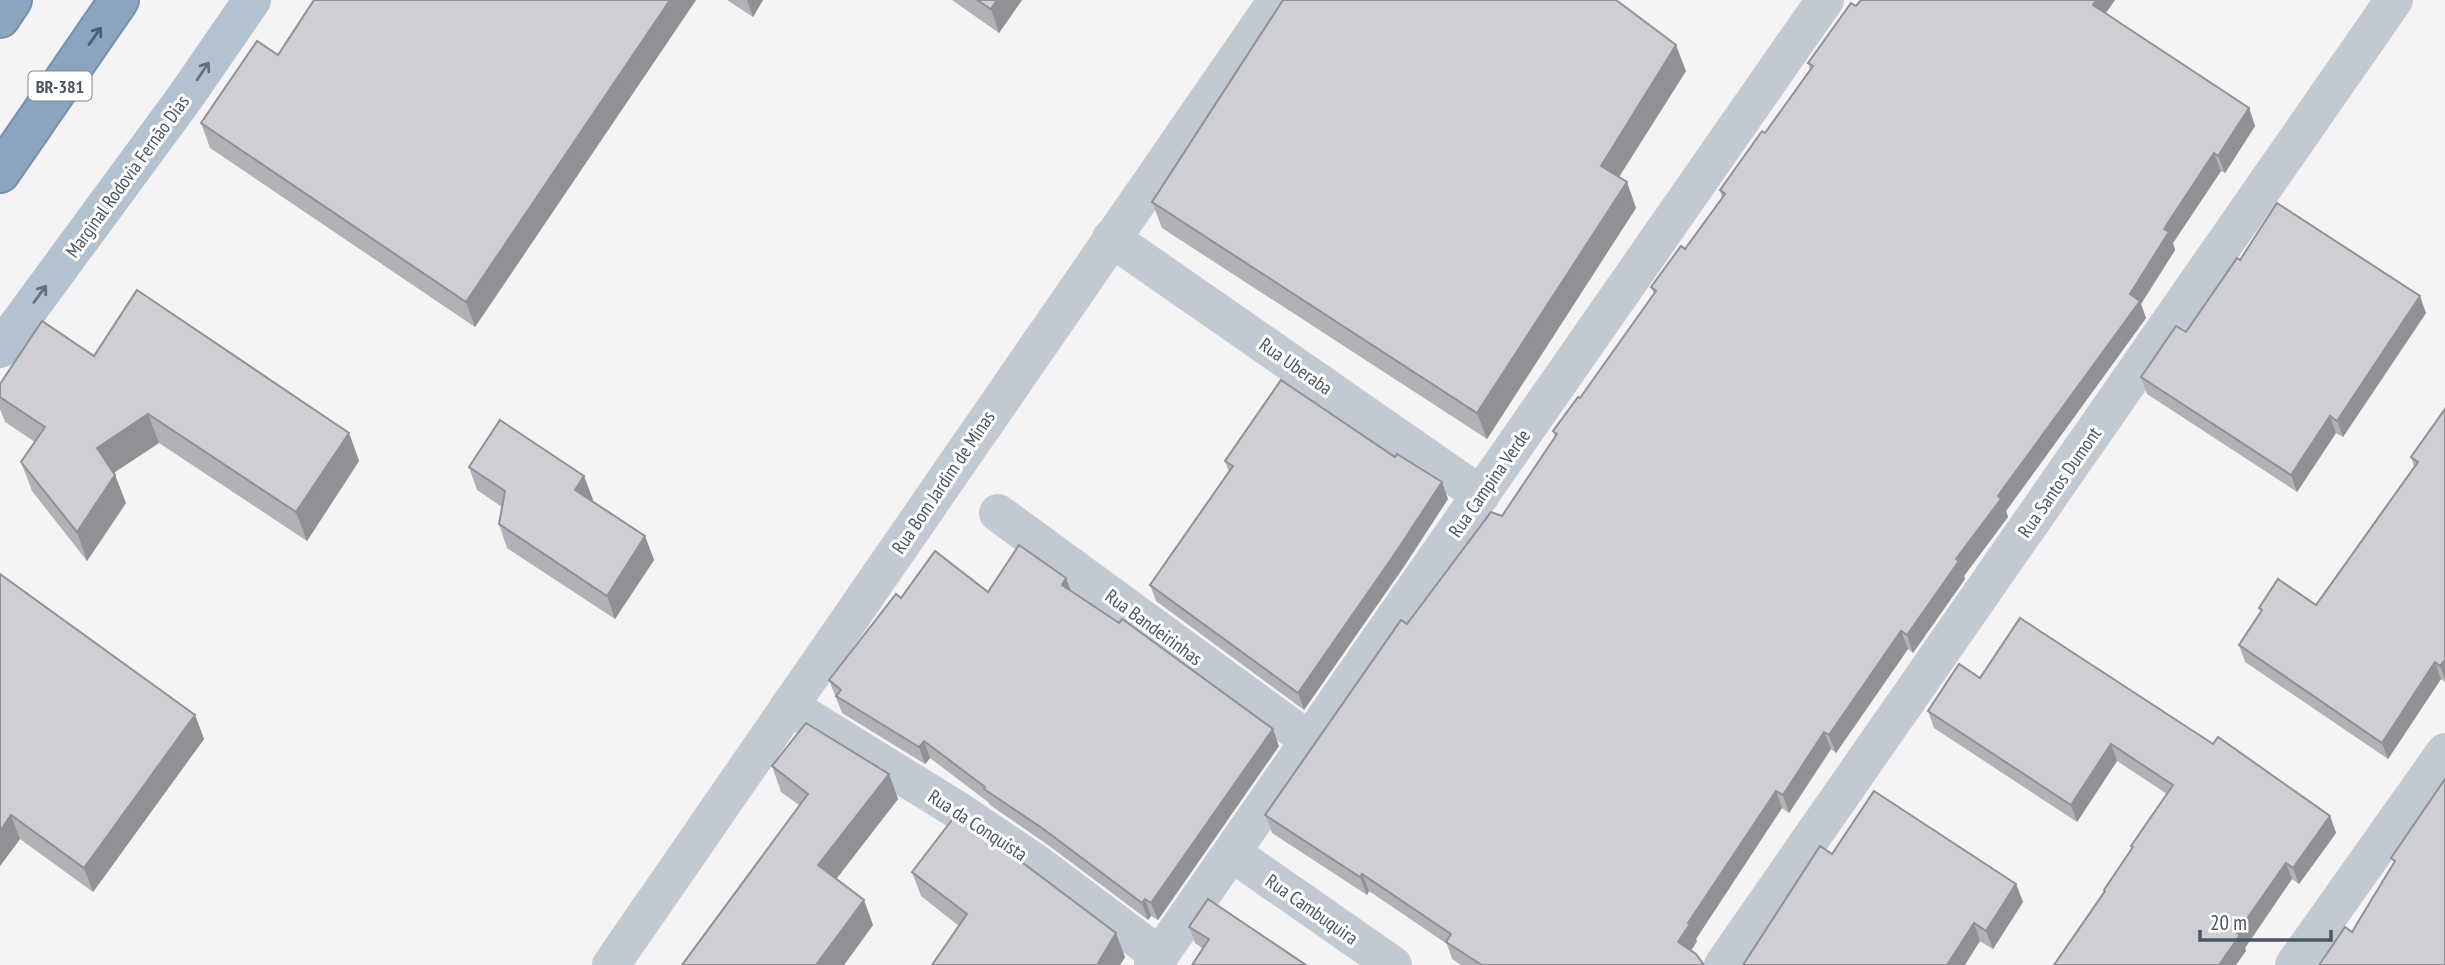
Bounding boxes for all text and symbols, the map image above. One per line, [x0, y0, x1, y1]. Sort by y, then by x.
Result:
one-way arrow [87, 27, 102, 46]
one-way arrow [196, 62, 210, 81]
road number: BR-381 [28, 72, 92, 100]
street label: Marginal Rodovia Fernão Dias [60, 90, 194, 262]
one-way arrow [33, 286, 48, 304]
street label: Rua Uberaba [1255, 332, 1337, 400]
street label: Rua Bom Jardim de Minas [886, 406, 1000, 558]
street label: Rua Santos Dumont [2012, 422, 2106, 542]
street label: Rua Campina Verde [1443, 424, 1535, 542]
street label: Rua Bandeirinhas [1101, 584, 1207, 670]
street label: Rua da Conquista [924, 784, 1032, 866]
street label: Rua Cambuquira [1261, 868, 1363, 950]
scale bar [2200, 898, 2331, 942]
text: 20 m [2210, 909, 2247, 936]

